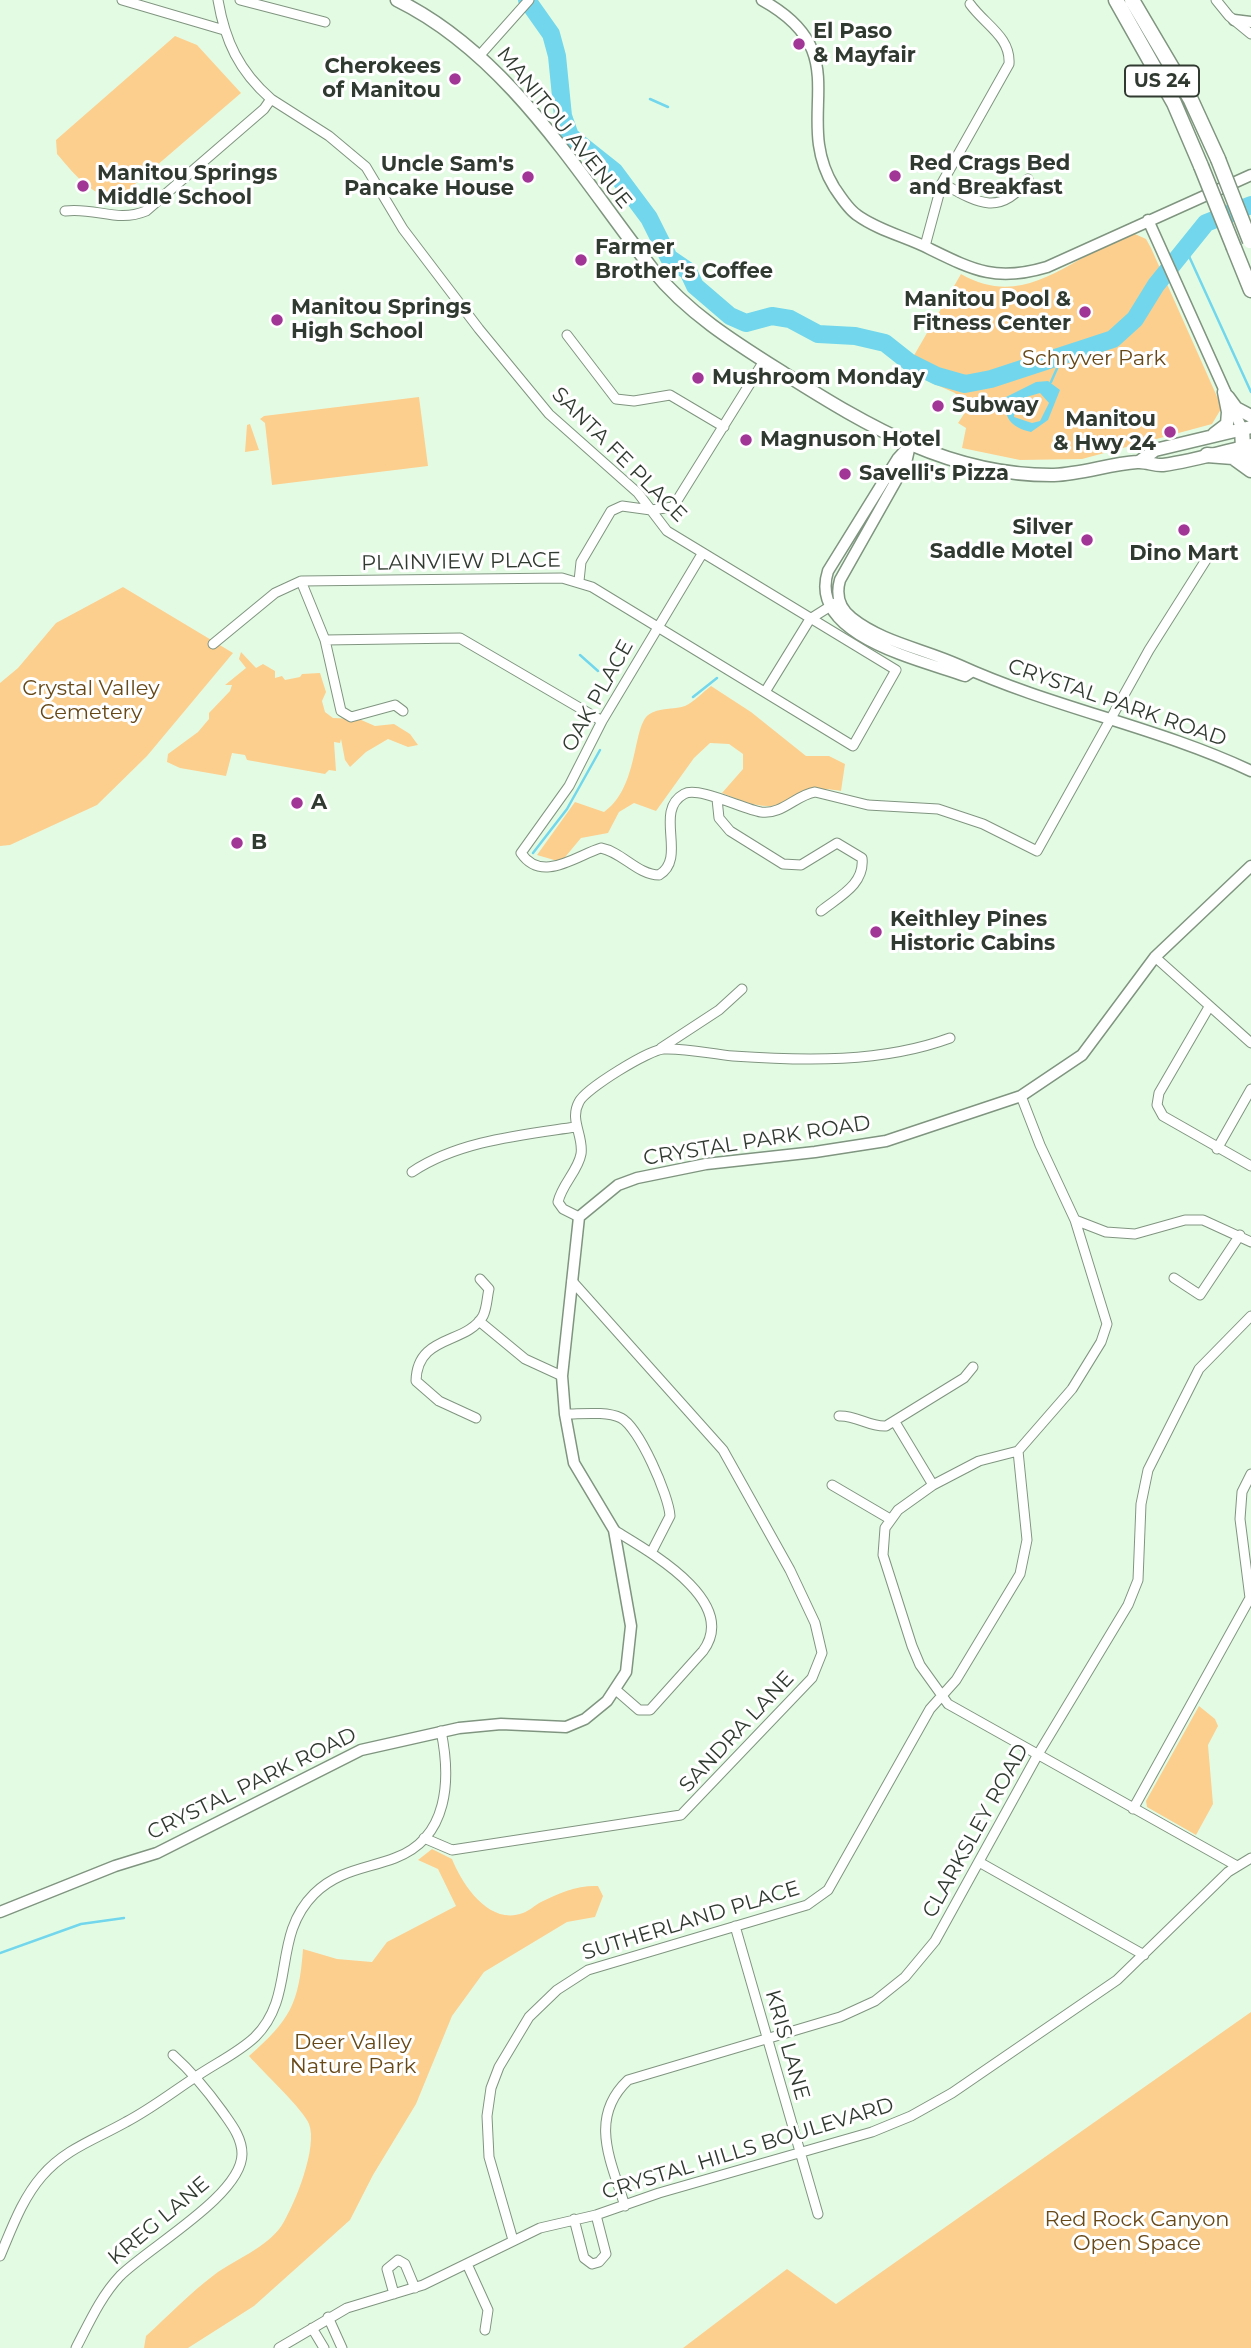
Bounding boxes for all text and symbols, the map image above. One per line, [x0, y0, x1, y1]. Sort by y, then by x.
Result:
place label: El Paso & Mayfair [813, 19, 916, 69]
marker: El Paso & Mayfair [791, 36, 807, 52]
street label: MANITOU AVENUE [491, 42, 637, 214]
place label: Cherokees of Manitou [322, 54, 441, 104]
road number: US 24 [1125, 66, 1199, 96]
marker: Cherokees of Manitou [447, 71, 463, 87]
place label: Red Crags Bed and Breakfast [909, 151, 1070, 201]
place label: Uncle Sam's Pancake House [344, 152, 514, 202]
place label: Manitou Springs Middle School [97, 161, 277, 211]
marker: Red Crags Bed and Breakfast [887, 168, 903, 184]
marker: Uncle Sam's Pancake House [520, 169, 536, 185]
marker: Manitou Springs Middle School [75, 178, 91, 194]
place label: Farmer Brother's Coffee [595, 235, 773, 285]
marker: Farmer Brother's Coffee [573, 252, 589, 268]
place label: Manitou Pool & Fitness Center [904, 287, 1071, 337]
place label: Manitou Springs High School [291, 295, 471, 345]
marker: Manitou Pool & Fitness Center [1077, 304, 1093, 320]
marker: Manitou Springs High School [269, 312, 285, 328]
park label: Schryver Park [1022, 346, 1166, 372]
place label: Mushroom Monday [712, 365, 925, 391]
marker: Mushroom Monday [690, 370, 706, 386]
street label: SANTA FE PLACE [546, 382, 692, 528]
place label: Subway [952, 393, 1039, 419]
marker: Subway [930, 398, 946, 414]
place label: Manitou & Hwy 24 [1053, 407, 1156, 457]
marker: Manitou & Hwy 24 [1162, 424, 1178, 440]
place label: Magnuson Hotel [760, 427, 941, 453]
marker: Magnuson Hotel [738, 432, 754, 448]
place label: Savelli's Pizza [859, 461, 1009, 487]
marker: Savelli's Pizza [837, 466, 853, 482]
place label: Silver Saddle Motel [930, 515, 1073, 565]
marker: Dino Mart [1176, 522, 1192, 538]
marker: Silver Saddle Motel [1079, 532, 1095, 548]
place label: Dino Mart [1129, 541, 1239, 567]
street label: PLAINVIEW PLACE [361, 548, 561, 576]
street label: OAK PLACE [557, 636, 639, 756]
street label: CRYSTAL PARK ROAD [1004, 654, 1230, 752]
park label: Crystal Valley Cemetery [22, 676, 160, 726]
place label: A [311, 790, 327, 816]
marker: A [289, 795, 305, 811]
place label: B [251, 830, 267, 856]
marker: B [229, 835, 245, 851]
place label: Keithley Pines Historic Cabins [890, 907, 1055, 957]
marker: Keithley Pines Historic Cabins [868, 924, 884, 940]
street label: CRYSTAL PARK ROAD [642, 1111, 872, 1171]
street label: SANDRA LANE [674, 1666, 800, 1798]
street label: CRYSTAL PARK ROAD [143, 1722, 361, 1846]
street label: CLARKSLEY ROAD [918, 1740, 1034, 1922]
street label: SUTHERLAND PLACE [579, 1876, 803, 1966]
street label: KRIS LANE [759, 1987, 815, 2103]
park label: Deer Valley Nature Park [290, 2030, 416, 2080]
street label: CRYSTAL HILLS BOULEVARD [599, 2093, 897, 2205]
street label: KREG LANE [103, 2171, 215, 2271]
park label: Red Rock Canyon Open Space [1044, 2207, 1230, 2257]

